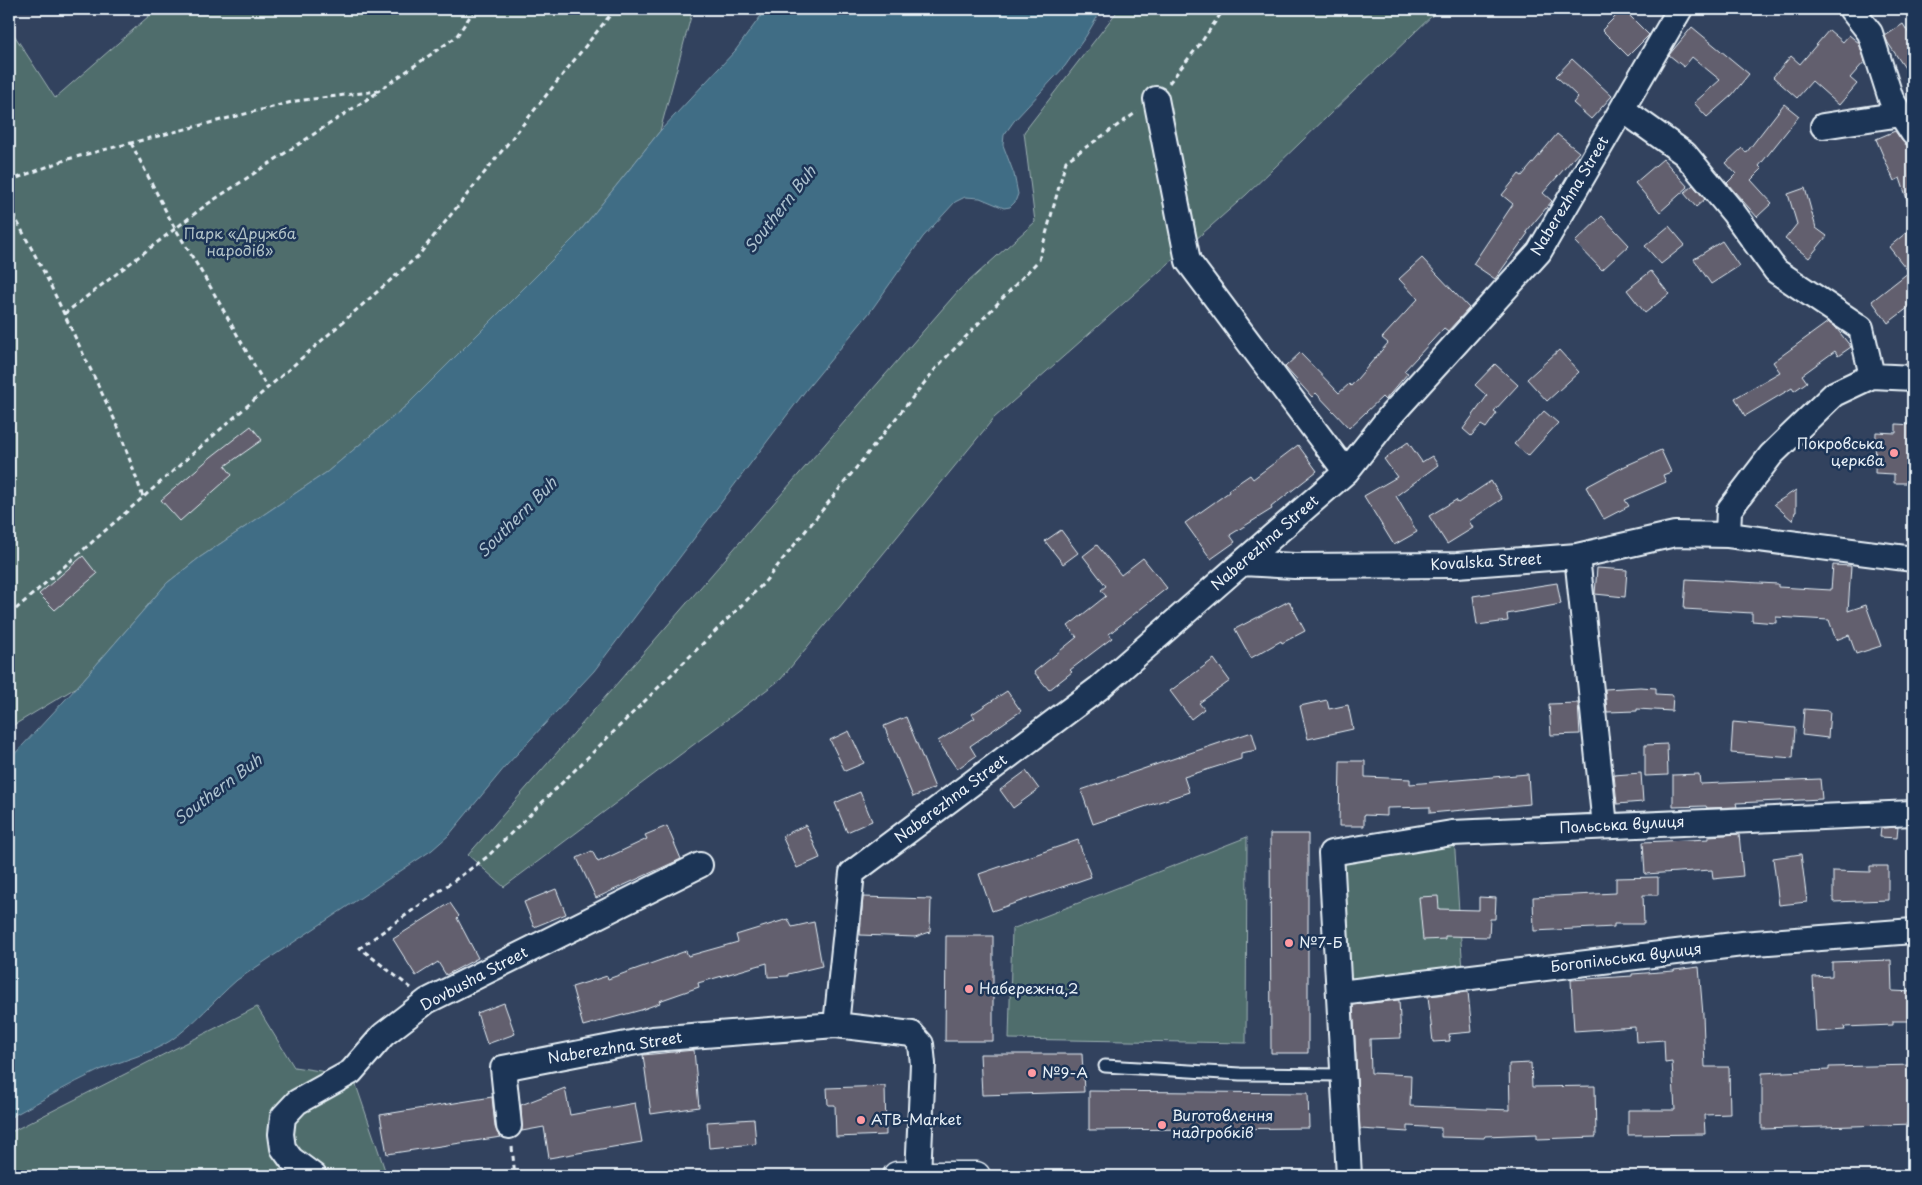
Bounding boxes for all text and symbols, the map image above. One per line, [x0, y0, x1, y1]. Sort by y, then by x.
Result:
street label: Naberezhna Street [1524, 131, 1614, 259]
water label: Southern Buh [738, 159, 822, 257]
park label: Парк «Дружба народів» [184, 221, 297, 261]
place label: Покровська церква [1797, 431, 1885, 471]
marker: Покровська церква [1888, 447, 1900, 459]
water label: Southern Buh [471, 470, 563, 562]
street label: Naberezhna Street [1205, 489, 1323, 595]
street label: Kovalska Street [1430, 546, 1543, 575]
water label: Southern Buh [168, 746, 267, 829]
street label: Naberezhna Street [889, 748, 1011, 848]
street label: Польська вулиця [1559, 809, 1685, 838]
place label: №7-Б [1299, 930, 1343, 953]
street label: Богопільська вулиця [1549, 936, 1703, 977]
marker: №7-Б [1283, 937, 1295, 949]
street label: Dovbusha Street [416, 940, 531, 1016]
place label: Набережна,2 [979, 976, 1079, 999]
marker: Набережна,2 [963, 983, 975, 995]
street label: Naberezhna Street [546, 1025, 684, 1069]
place label: №9-А [1042, 1060, 1088, 1083]
marker: №9-А [1026, 1067, 1038, 1079]
place label: Виготовлення надгробків [1172, 1103, 1273, 1143]
place label: ATB-Market [871, 1107, 962, 1130]
marker: ATB-Market [855, 1114, 867, 1126]
marker: Виготовлення надгробків [1156, 1119, 1168, 1131]

